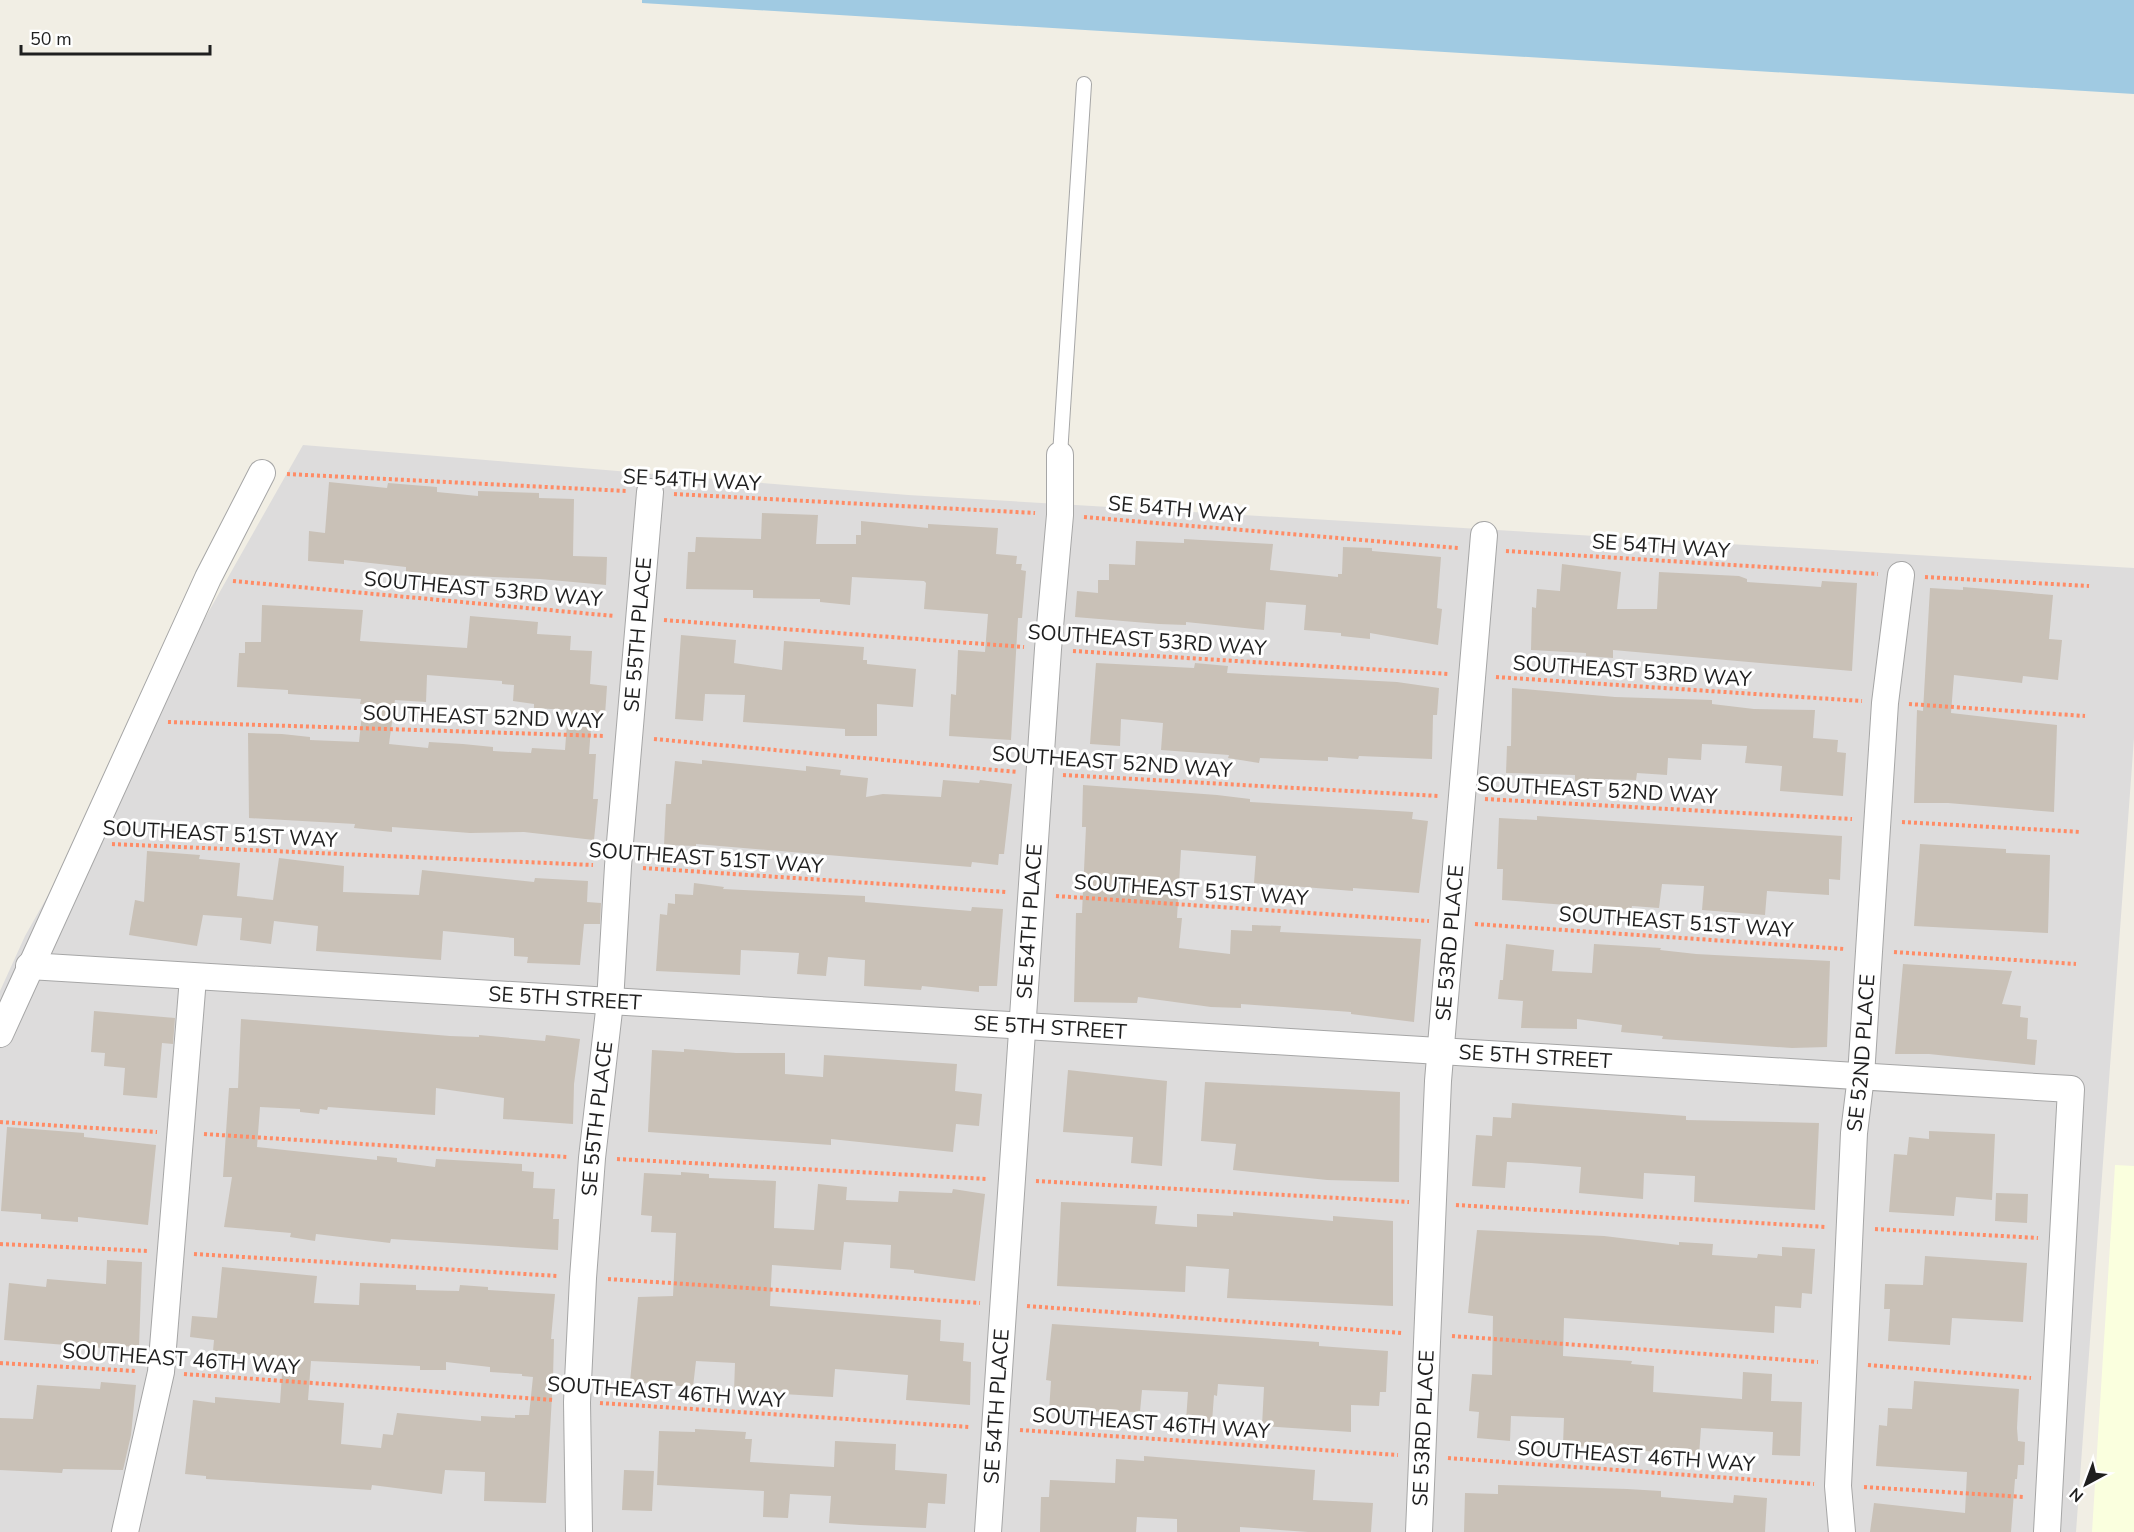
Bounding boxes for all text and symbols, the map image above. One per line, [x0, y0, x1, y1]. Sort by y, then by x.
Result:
scale bar [21, 18, 210, 56]
text: 50 m [30, 27, 72, 51]
street label: SE 54TH WAY [622, 462, 762, 498]
street label: SE 54TH WAY [1107, 489, 1248, 529]
street label: SE 54TH WAY [1591, 527, 1731, 565]
street label: SE 55TH PLACE [617, 556, 658, 713]
street label: SOUTHEAST 53RD WAY [363, 565, 604, 613]
street label: SOUTHEAST 53RD WAY [1027, 618, 1268, 662]
street label: SOUTHEAST 53RD WAY [1512, 649, 1753, 693]
street label: SOUTHEAST 52ND WAY [362, 699, 604, 735]
street label: SOUTHEAST 52ND WAY [991, 740, 1234, 784]
street label: SOUTHEAST 52ND WAY [1476, 770, 1718, 810]
street label: SOUTHEAST 51ST WAY [102, 814, 339, 854]
street label: SOUTHEAST 51ST WAY [588, 836, 825, 880]
street label: SE 54TH PLACE [1010, 843, 1049, 1000]
street label: SE 53RD PLACE [1429, 864, 1470, 1022]
street label: SOUTHEAST 51ST WAY [1073, 868, 1310, 912]
street label: SOUTHEAST 51ST WAY [1558, 900, 1795, 944]
street label: SE 52ND PLACE [1840, 973, 1882, 1133]
street label: SE 5TH STREET [488, 980, 643, 1017]
street label: SE 5TH STREET [973, 1009, 1128, 1046]
street label: SE 5TH STREET [1458, 1038, 1613, 1075]
street label: SE 55TH PLACE [575, 1040, 619, 1197]
street label: SE 54TH PLACE [977, 1328, 1016, 1485]
street label: SOUTHEAST 46TH WAY [61, 1337, 301, 1381]
street label: SE 53RD PLACE [1406, 1349, 1441, 1507]
street label: SOUTHEAST 46TH WAY [546, 1370, 786, 1414]
street label: SOUTHEAST 46TH WAY [1031, 1401, 1271, 1445]
street label: SOUTHEAST 46TH WAY [1516, 1434, 1756, 1478]
north arrow [2056, 1454, 2116, 1514]
text: N [2065, 1482, 2089, 1507]

